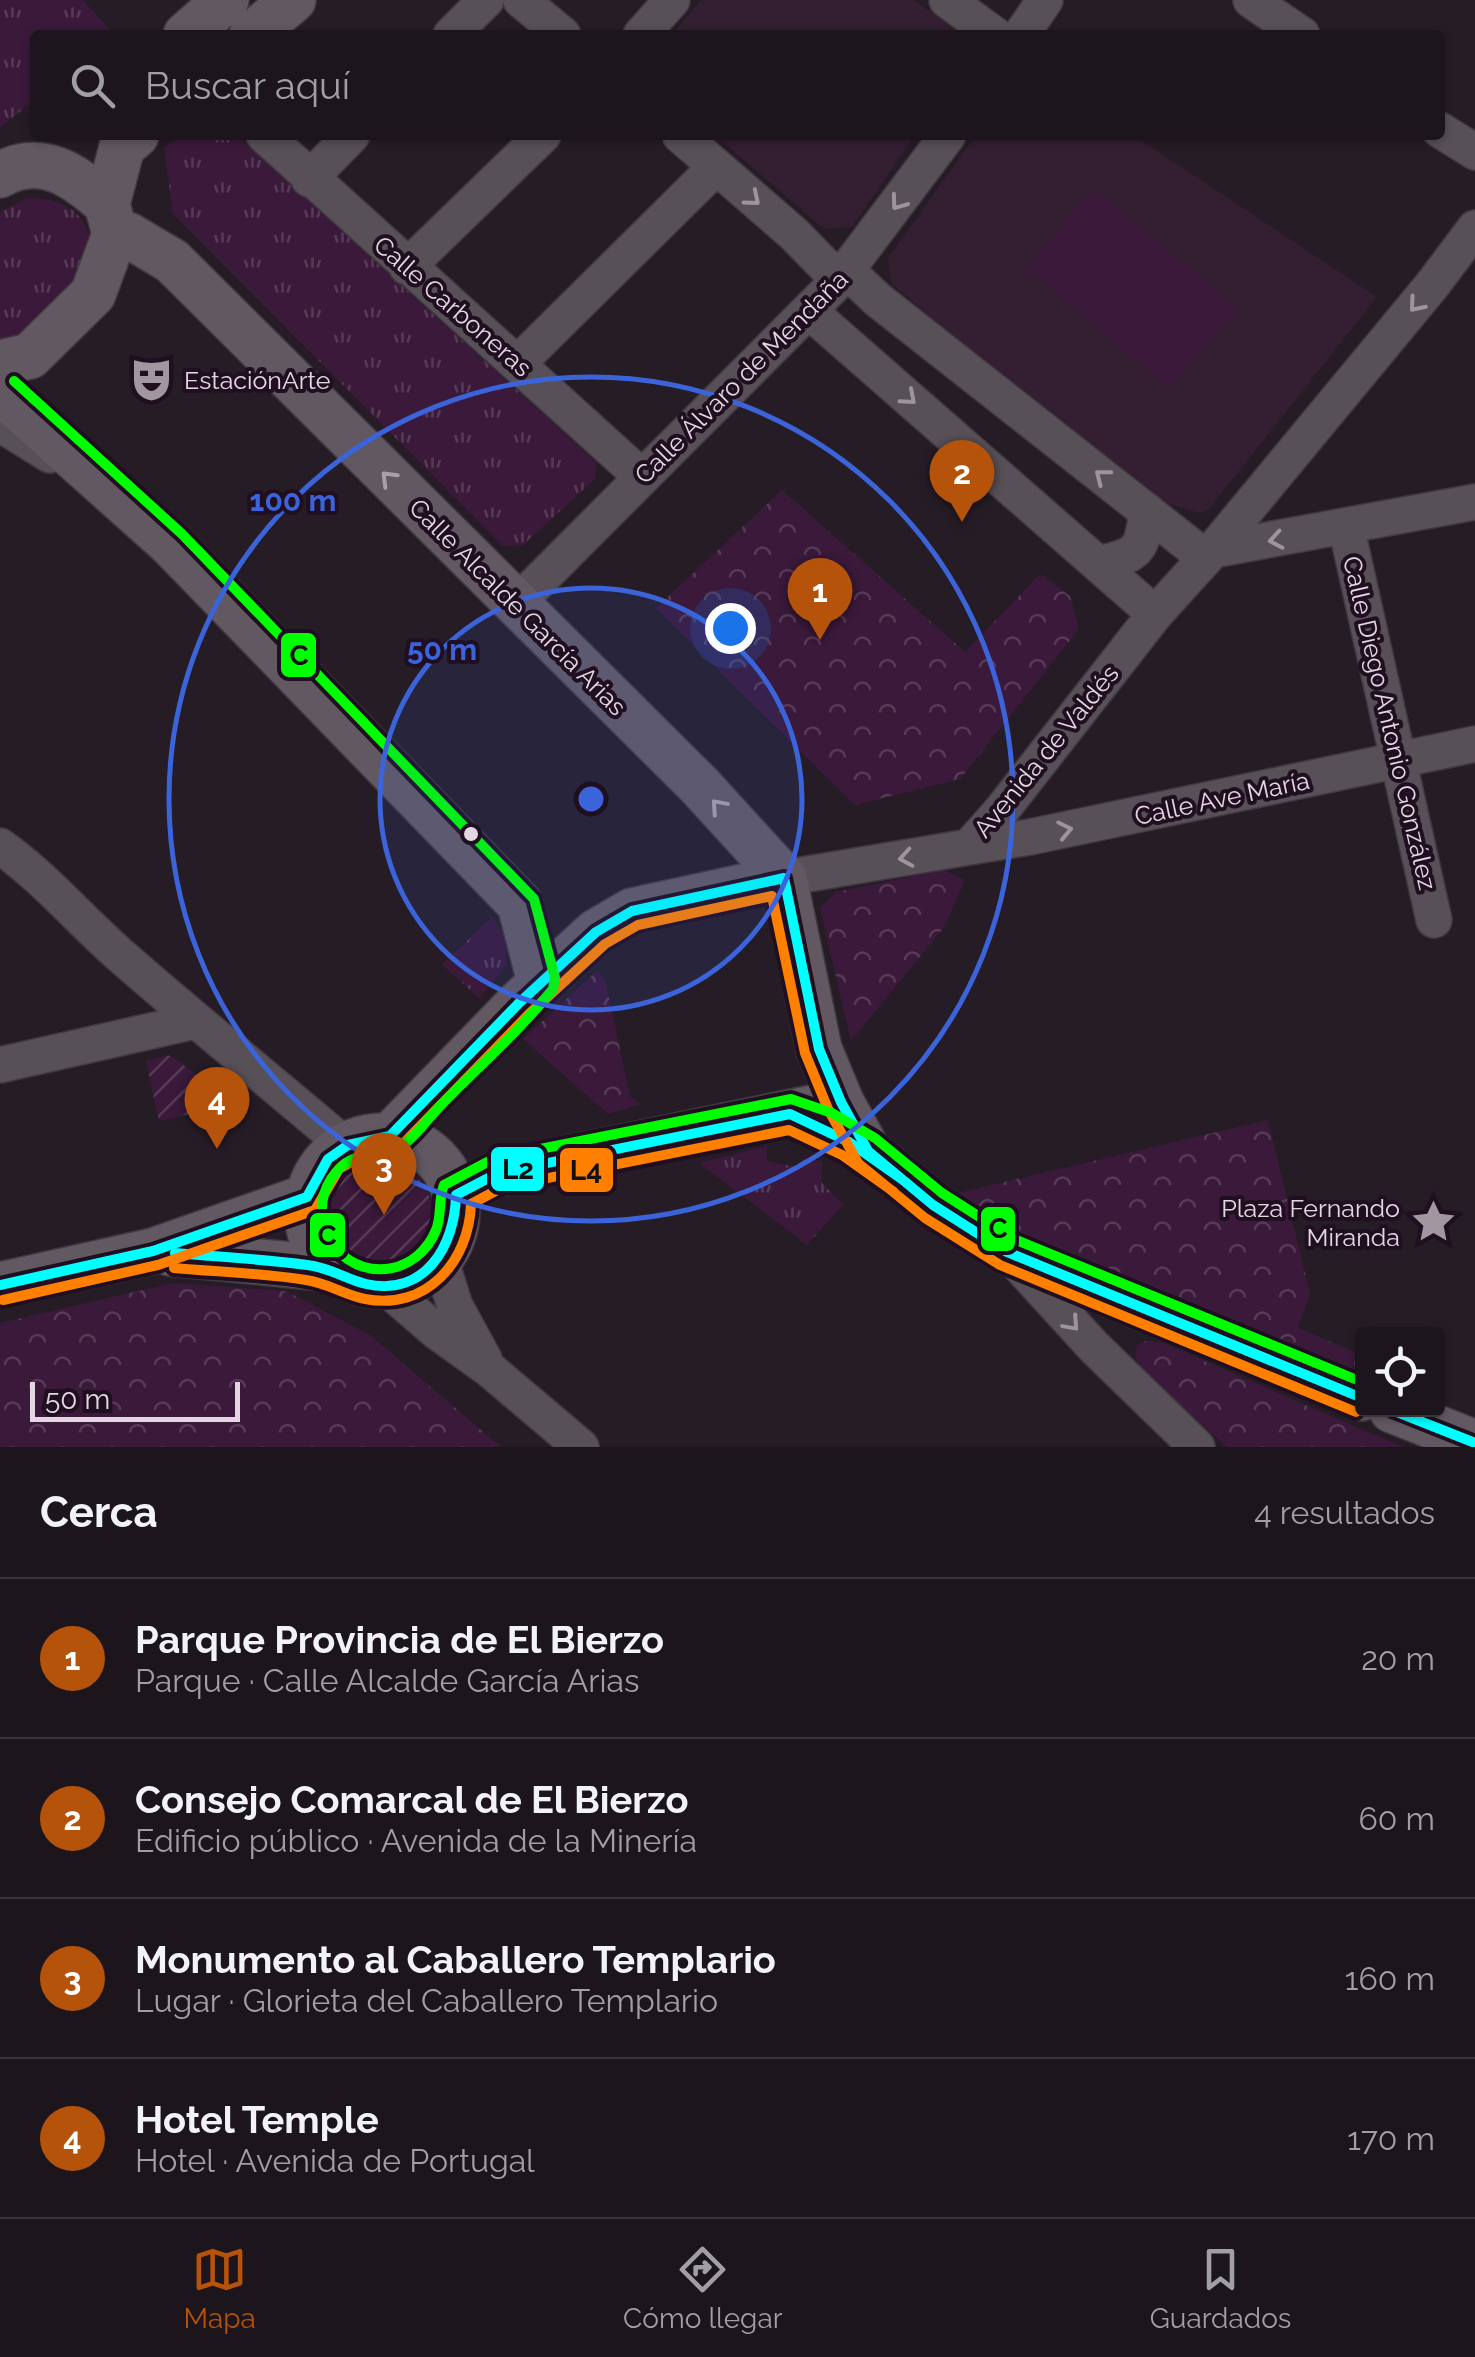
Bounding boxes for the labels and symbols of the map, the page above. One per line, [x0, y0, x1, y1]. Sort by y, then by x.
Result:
one-way arrow [742, 187, 760, 205]
one-way arrow [891, 192, 910, 211]
street label: Calle Carboneras [368, 229, 538, 383]
street label: Calle Álvaro de Mendaña [628, 264, 854, 490]
one-way arrow [1410, 294, 1428, 312]
theatre icon: EstaciónArte [127, 356, 175, 404]
place label: EstaciónArte [184, 365, 330, 395]
one-way arrow [897, 387, 916, 405]
pin: 2 [930, 440, 994, 522]
one-way arrow [1095, 470, 1113, 488]
one-way arrow [382, 472, 400, 490]
text: 100 m [250, 483, 336, 518]
street label: Calle Alcalde García Arias [403, 492, 633, 722]
one-way arrow [1268, 529, 1284, 550]
street label: Calle Diego Antonio González [1337, 553, 1443, 893]
pin: 1 [788, 558, 852, 640]
your location [705, 603, 756, 654]
line badge: C [279, 631, 318, 679]
text: 50 m [407, 632, 477, 667]
text: C [289, 639, 309, 672]
street label: Avenida de Valdés [967, 659, 1125, 843]
street label: Calle Ave María [1132, 765, 1312, 831]
centre of rings [573, 781, 609, 817]
one-way arrow [712, 799, 730, 818]
one-way arrow [1056, 821, 1073, 842]
unlabelled marker [461, 824, 481, 844]
one-way arrow [898, 847, 915, 868]
pin: 4 [184, 1066, 250, 1149]
pin: 3 [352, 1132, 416, 1215]
line badge: L2 [489, 1145, 546, 1193]
line badge: L4 [558, 1146, 615, 1194]
text: L2 [502, 1153, 534, 1186]
text: L4 [570, 1154, 602, 1187]
place label: Plaza Fernando Miranda [1221, 1193, 1400, 1252]
place icon: Plaza Fernando Miranda [1409, 1198, 1457, 1246]
line badge: C [979, 1205, 1017, 1253]
line badge: C [308, 1211, 347, 1259]
text: C [988, 1212, 1008, 1245]
text: C [317, 1219, 337, 1252]
one-way arrow [1061, 1312, 1079, 1331]
scale bar [30, 1377, 240, 1422]

